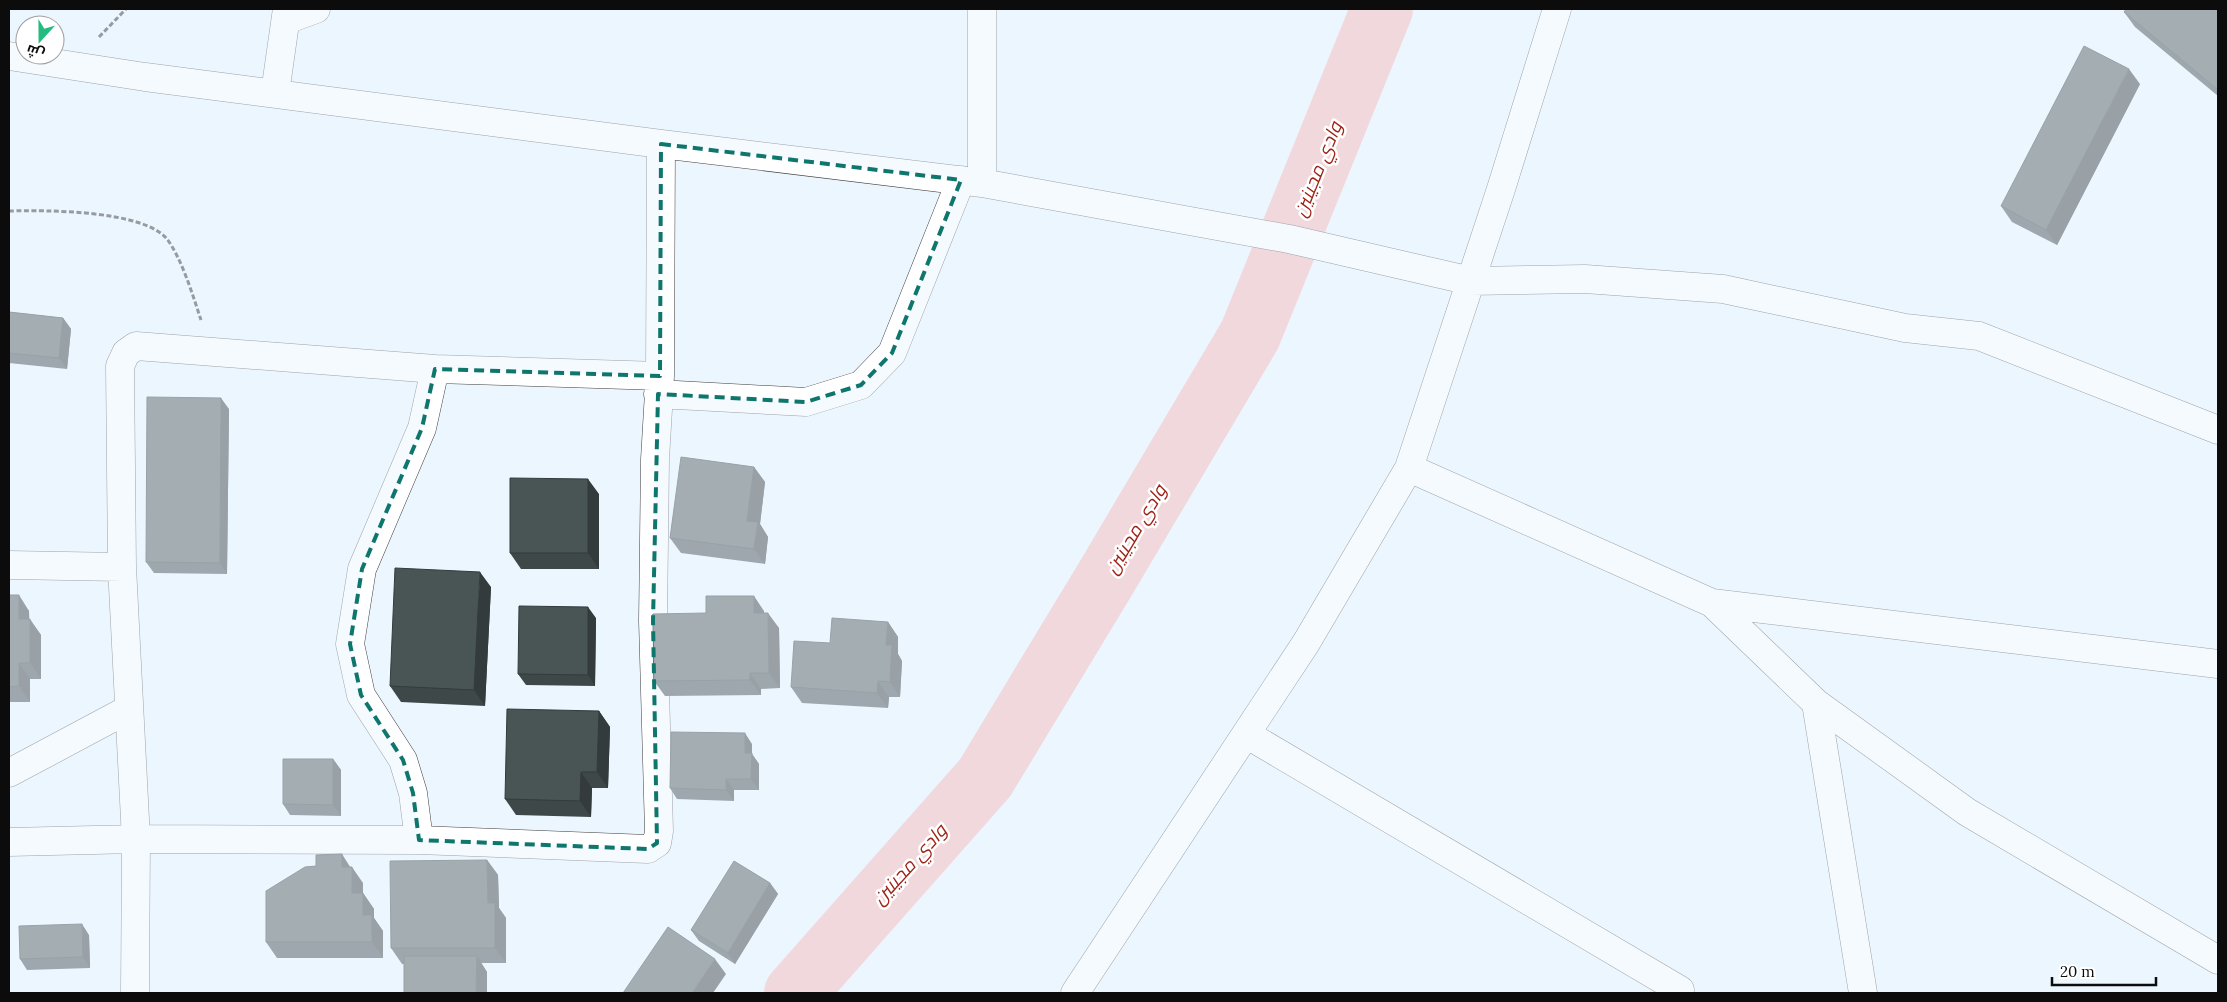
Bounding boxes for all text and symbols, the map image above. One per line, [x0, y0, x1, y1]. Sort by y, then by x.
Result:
north arrow [15, 15, 65, 65]
text: ش [24, 41, 47, 64]
water label: وادي مجينين [1287, 116, 1351, 222]
water label: وادي مجينين [1099, 478, 1175, 580]
water label: وادي مجينين [867, 817, 956, 912]
scale bar [2052, 954, 2156, 986]
text: 20 m [2060, 962, 2095, 981]

